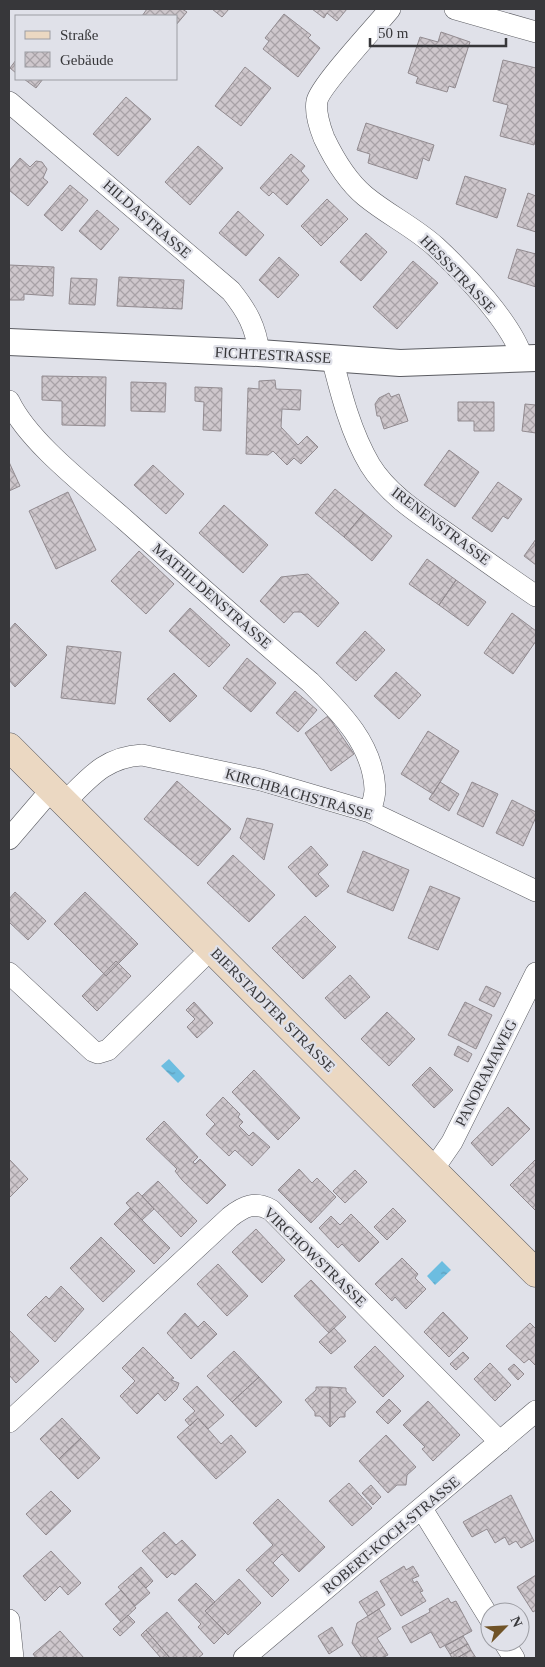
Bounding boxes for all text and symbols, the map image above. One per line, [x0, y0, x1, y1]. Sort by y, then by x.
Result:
legend [15, 15, 178, 80]
scale bar [370, 15, 506, 47]
text: 50 m [378, 25, 409, 41]
text: Straße [60, 27, 99, 43]
text: Gebäude [60, 52, 114, 68]
street label: HILDASTRASSE [100, 177, 194, 261]
street label: HESSSTRASSE [417, 232, 499, 316]
street label: FICHTESTRASSE [214, 344, 332, 366]
street label: IRENENSTRASSE [389, 484, 493, 568]
street label: MATHILDENSTRASSE [150, 540, 274, 652]
street label: KIRCHBACHSTRASSE [223, 765, 375, 823]
street label: BIERSTADTER STRASSE [208, 945, 338, 1075]
street label: PANORAMAWEG [452, 1017, 520, 1129]
street label: VIRCHOWSTRASSE [261, 1204, 369, 1310]
street label: ROBERT-KOCH-STRASSE [319, 1473, 463, 1597]
north arrow [480, 1602, 530, 1652]
text: N [508, 1614, 525, 1630]

